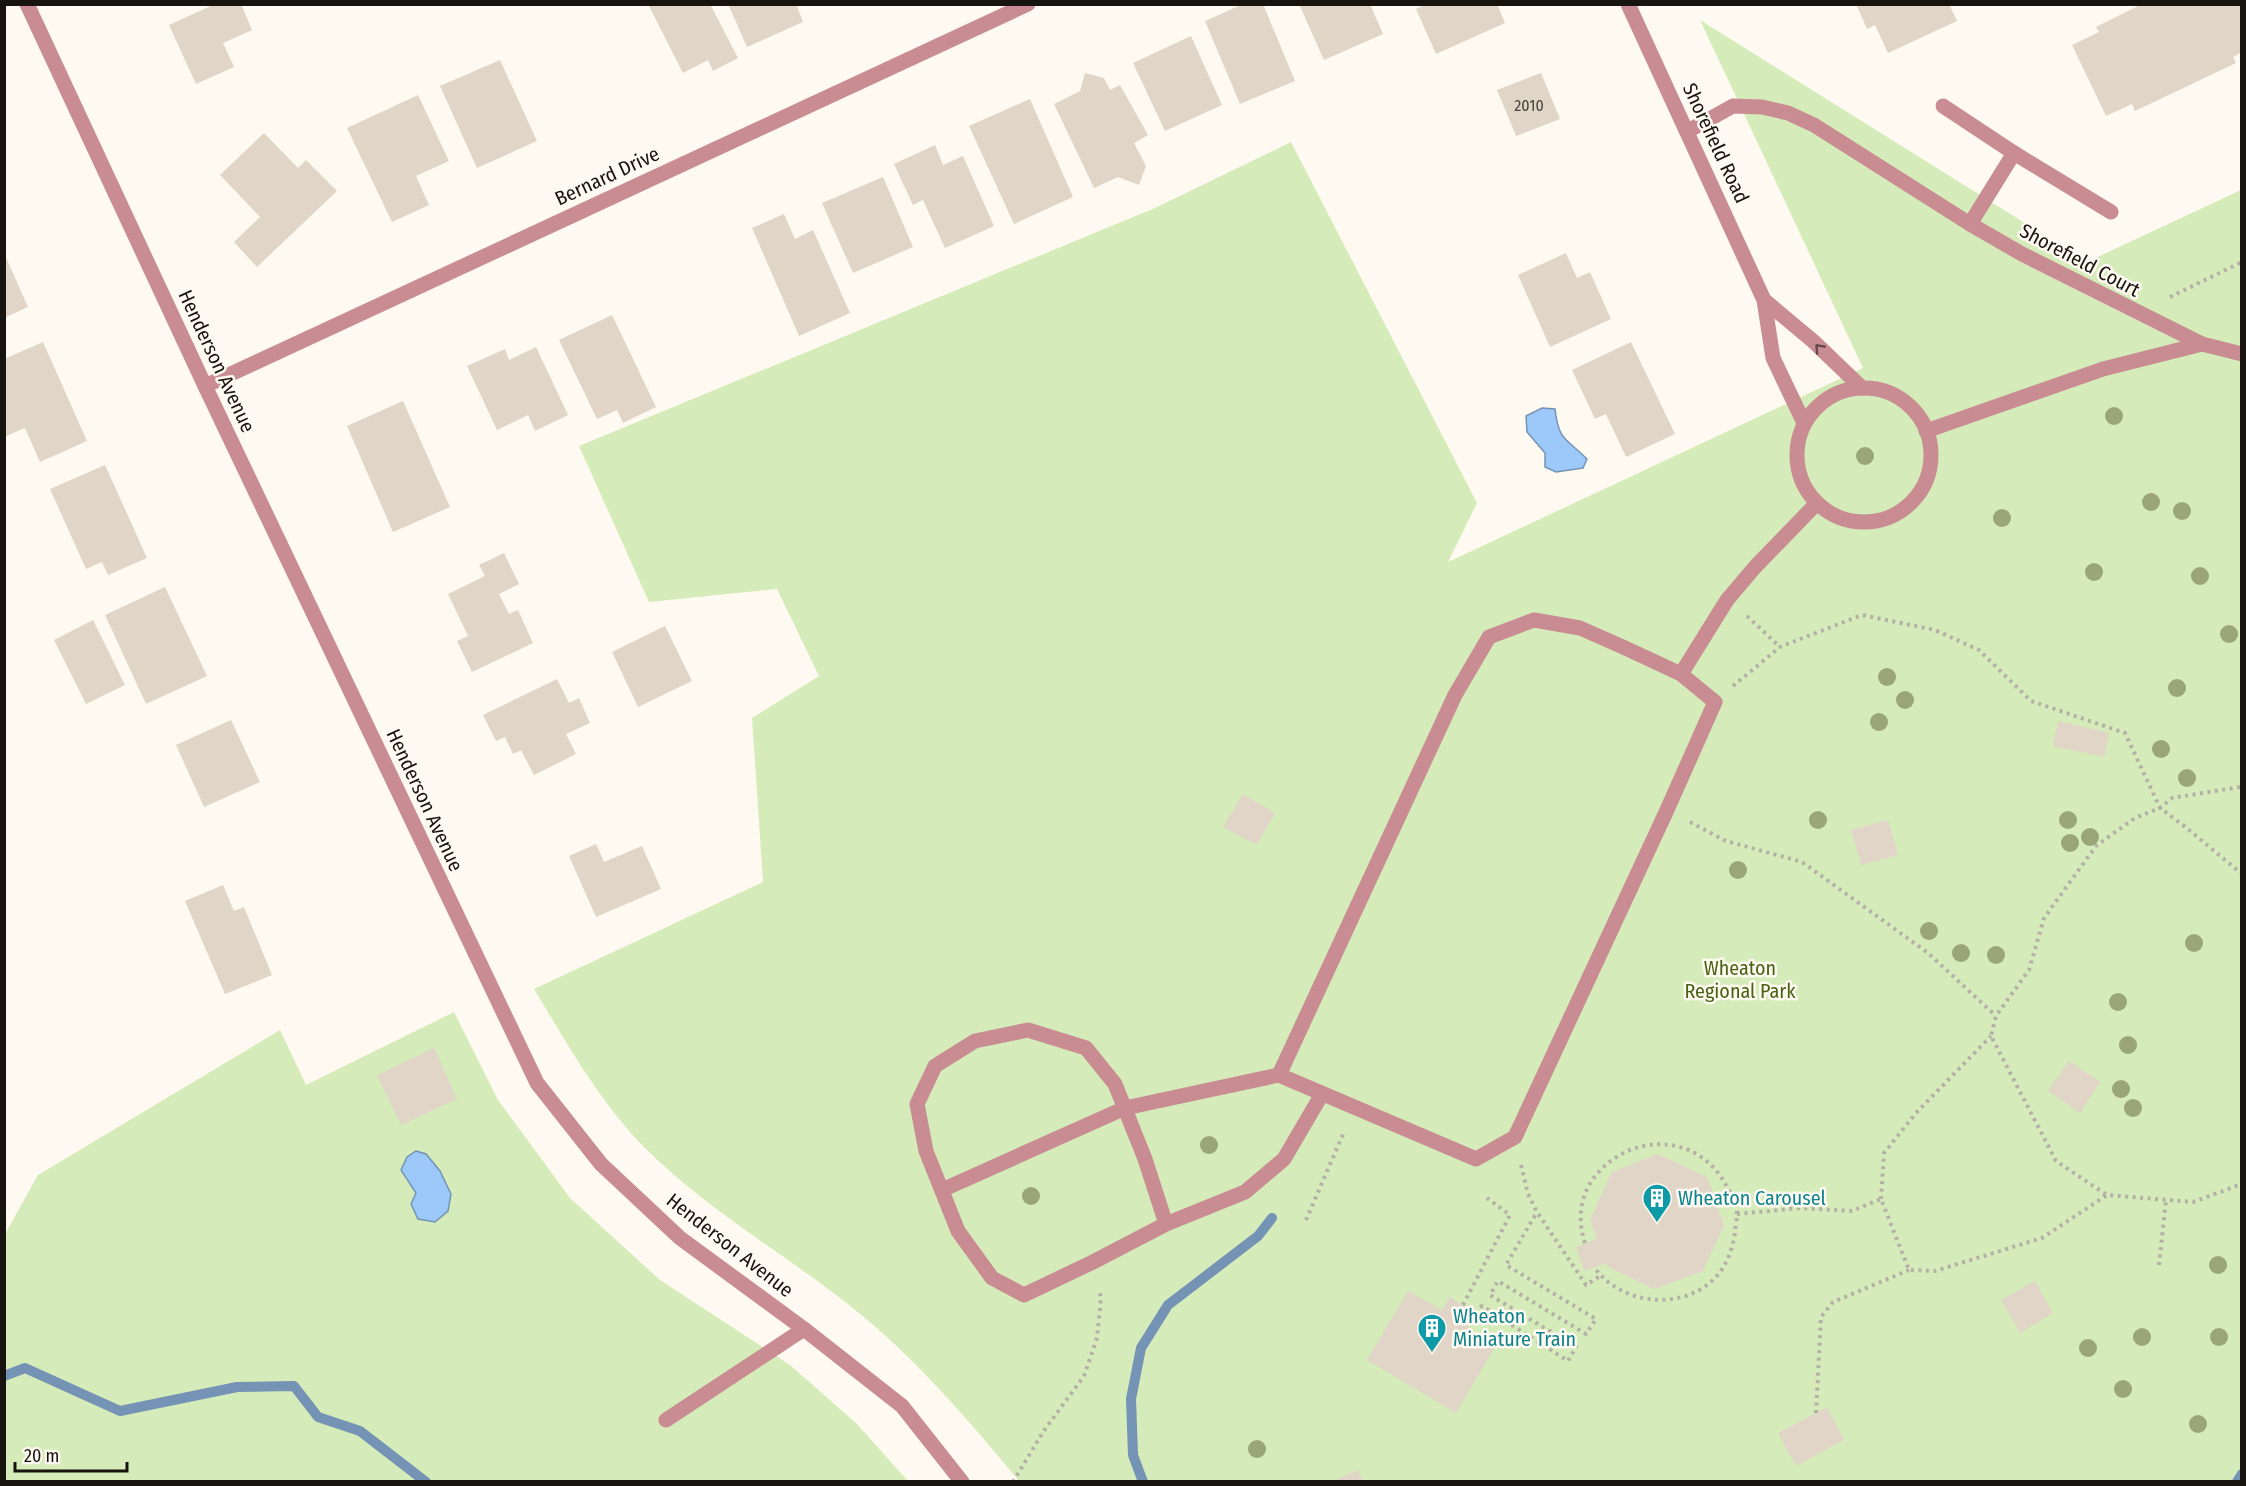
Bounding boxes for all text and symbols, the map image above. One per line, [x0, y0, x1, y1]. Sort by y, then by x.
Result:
street label: Shorefield Road [1678, 79, 1754, 207]
house number: 2010 [1514, 96, 1544, 115]
street label: Bernard Drive [551, 141, 663, 211]
street label: Shorefield Court [2016, 218, 2145, 302]
street label: Henderson Avenue [174, 286, 260, 436]
one-way arrow [1815, 344, 1826, 354]
street label: Henderson Avenue [382, 725, 468, 875]
park label: Wheaton Regional Park [1684, 956, 1796, 1003]
building icon: Wheaton Carousel [1641, 1182, 1673, 1224]
place label: Wheaton Carousel [1678, 1186, 1826, 1210]
street label: Henderson Avenue [662, 1188, 798, 1302]
place label: Wheaton Miniature Train [1453, 1304, 1576, 1351]
building icon: Wheaton Miniature Train [1416, 1312, 1448, 1354]
scale bar [15, 1435, 128, 1473]
text: 20 m [24, 1445, 59, 1467]

